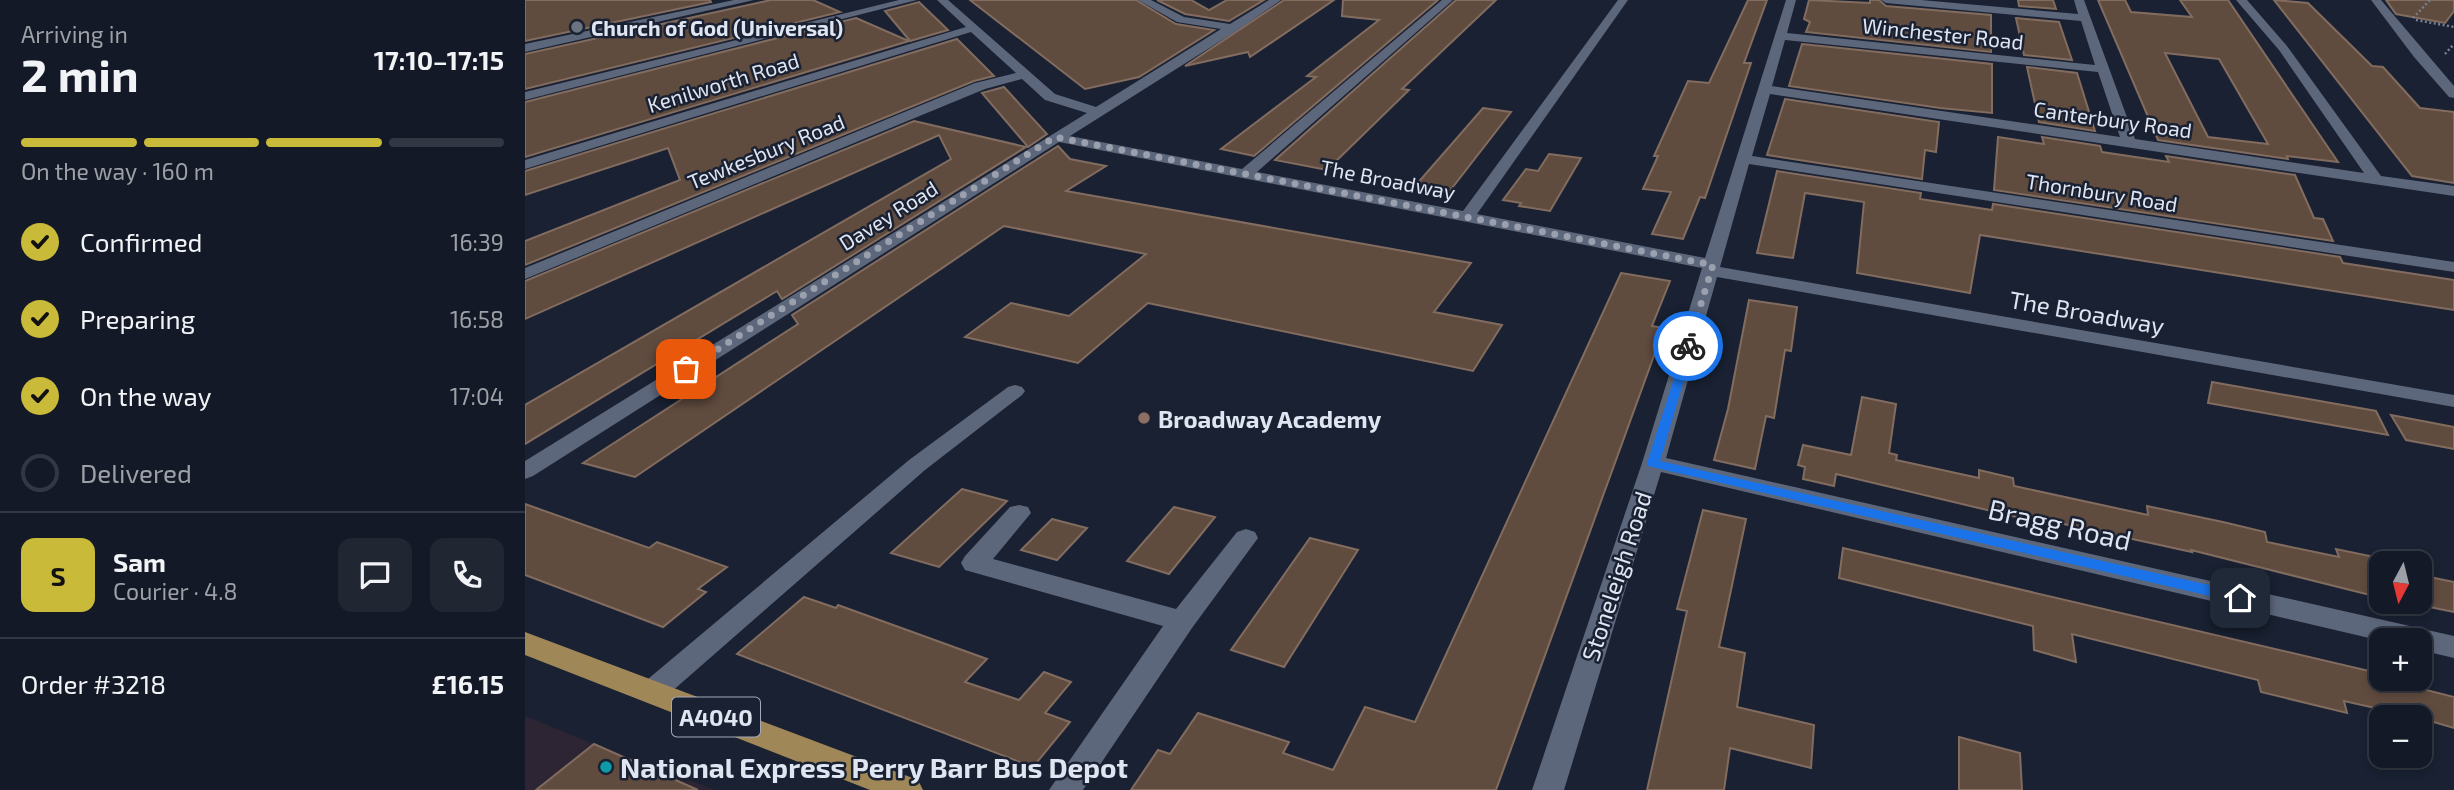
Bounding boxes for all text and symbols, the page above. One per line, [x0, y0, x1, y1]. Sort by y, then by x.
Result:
street label: Winchester Road [1861, 12, 2025, 54]
place label: Church of God (Universal) [591, 15, 843, 40]
marker: Church of God (Universal) [569, 19, 585, 35]
text: Arriving in [21, 20, 128, 48]
text: 17:10–17:15 [374, 44, 504, 75]
text: 2 min [21, 46, 139, 101]
street label: Kenilworth Road [644, 47, 802, 117]
street label: Canterbury Road [2032, 96, 2194, 142]
street label: Tewkesbury Road [684, 108, 848, 194]
street label: The Broadway [1318, 154, 1458, 204]
text: On the way · 160 m [21, 157, 214, 185]
street label: Thornbury Road [2024, 168, 2180, 216]
street label: Davey Road [834, 175, 942, 255]
icon: check [21, 223, 59, 261]
text: Confirmed [80, 226, 203, 257]
text: 16:39 [450, 228, 504, 256]
street label: The Broadway [2007, 284, 2167, 340]
icon: check [21, 300, 59, 338]
text: Preparing [80, 303, 195, 334]
text: 16:58 [450, 305, 504, 333]
courier [1653, 311, 1723, 381]
icon: bike [1669, 327, 1707, 365]
pin [656, 339, 716, 399]
icon: bag [667, 350, 705, 388]
icon: check [21, 377, 59, 415]
text: On the way [80, 380, 211, 411]
text: 17:04 [450, 382, 504, 410]
place label: Broadway Academy [1158, 404, 1382, 433]
marker: Broadway Academy [1136, 410, 1152, 426]
text: Delivered [80, 457, 192, 488]
street label: Stoneleigh Road [1575, 487, 1657, 665]
street label: Bragg Road [1985, 491, 2135, 557]
button: chat [338, 538, 412, 612]
button: phone [430, 538, 504, 612]
text: Sam [113, 546, 166, 577]
north arrow [2369, 551, 2433, 614]
map controls [2369, 551, 2432, 768]
text: S [50, 560, 66, 591]
pin [2210, 568, 2270, 628]
text: Courier · 4.8 [113, 577, 237, 605]
icon: home [2221, 579, 2259, 617]
button: + [2369, 628, 2432, 691]
text: Order #3218 [21, 668, 166, 699]
text: £16.15 [431, 668, 504, 699]
road number: A4040 [672, 698, 760, 736]
button: − [2369, 705, 2432, 768]
place label: National Express Perry Barr Bus Depot [620, 750, 1128, 784]
marker: National Express Perry Barr Bus Depot [598, 759, 614, 775]

